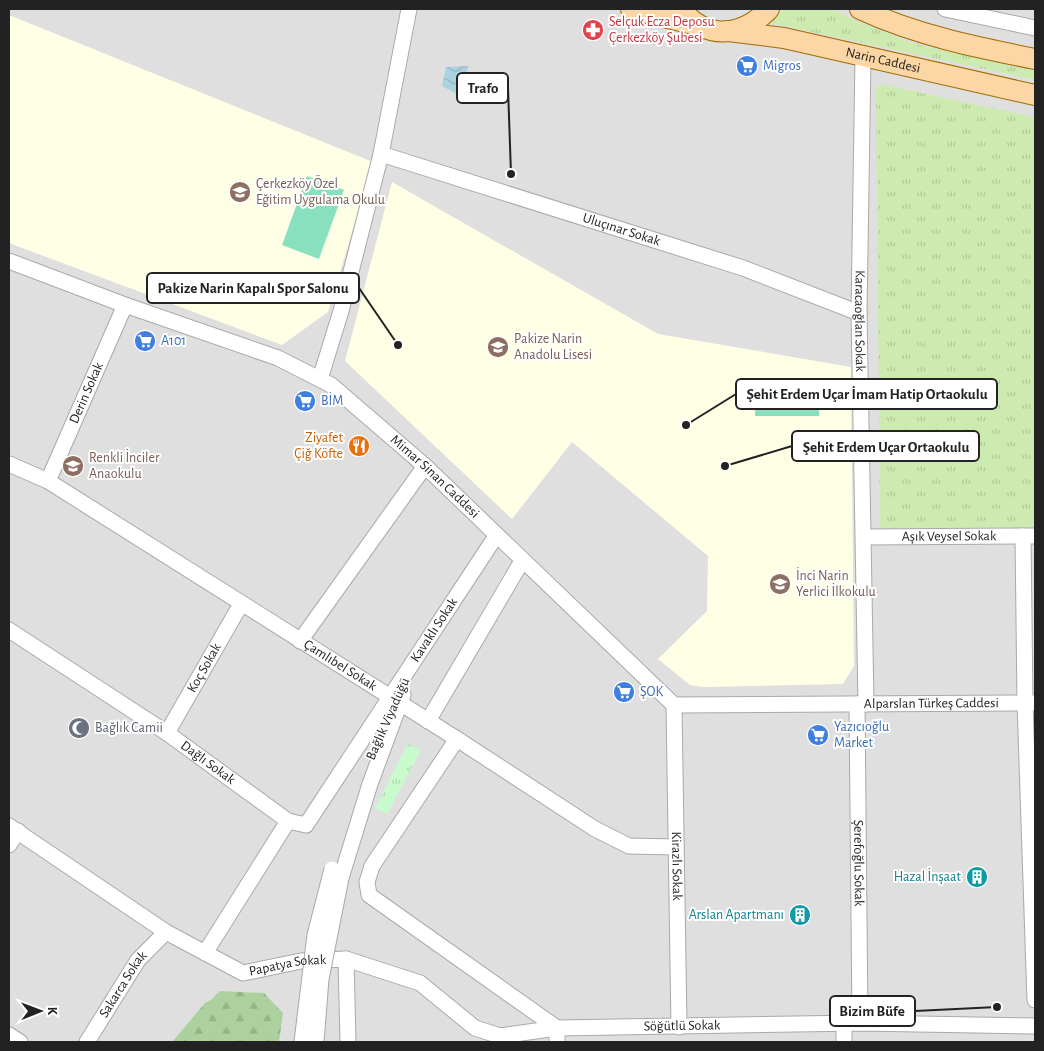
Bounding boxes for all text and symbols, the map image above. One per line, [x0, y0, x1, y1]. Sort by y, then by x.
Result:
place label: Selçuk Ecza Deposu Çerkezköy Şubesi [609, 15, 715, 45]
pharmacy icon: Selçuk Ecza Deposu Çerkezköy Şubesi [581, 18, 605, 42]
street label: Narin Caddesi [844, 45, 922, 76]
supermarket icon: Migros [735, 54, 759, 78]
place label: Migros [763, 59, 801, 73]
callout: Trafo [457, 73, 508, 103]
text: Trafo [467, 81, 499, 96]
place label: Çerkezköy Özel Eğitim Uygulama Okulu [256, 174, 385, 207]
school or university icon: Çerkezköy Özel Eğitim Uygulama Okulu [228, 180, 252, 204]
street label: Uluçınar Sokak [581, 211, 663, 249]
street label: Karacaoğlan Sokak [852, 270, 867, 373]
callout: Pakize Narin Kapalı Spor Salonu [147, 273, 359, 303]
text: Pakize Narin Kapalı Spor Salonu [157, 281, 349, 296]
supermarket icon: A101 [133, 329, 157, 353]
place label: Pakize Narin Anadolu Lisesi [514, 332, 592, 362]
place label: A101 [161, 334, 186, 348]
school or university icon: Pakize Narin Anadolu Lisesi [486, 335, 510, 359]
street label: Derin Sokak [67, 360, 106, 426]
callout: Şehit Erdem Uçar İmam Hatip Ortaokulu [736, 379, 997, 409]
text: Şehit Erdem Uçar İmam Hatip Ortaokulu [747, 386, 988, 402]
supermarket icon: BİM [293, 389, 317, 413]
place label: BİM [321, 391, 343, 408]
place label: Ziyafet Çiğ Köfte [294, 431, 344, 461]
callout: Şehit Erdem Uçar Ortaokulu [792, 431, 979, 461]
street label: Mimar Sinan Caddesi [388, 433, 482, 521]
restaurant icon: Ziyafet Çiğ Köfte [347, 434, 371, 458]
text: Şehit Erdem Uçar Ortaokulu [803, 440, 969, 455]
place label: Renkli İnciler Anaokulu [89, 448, 160, 481]
school or university icon: Renkli İnciler Anaokulu [61, 454, 85, 478]
street label: Aşık Veysel Sokak [902, 529, 997, 544]
place label: İnci Narin Yerlici İlkokulu [796, 566, 876, 599]
school or university icon: İnci Narin Yerlici İlkokulu [768, 572, 792, 596]
street label: Kavaklı Sokak [408, 595, 461, 665]
street label: Çamlıbel Sokak [301, 637, 380, 694]
street label: Koç Sokak [185, 640, 224, 695]
street label: Bağlık Viyadüğü [364, 676, 412, 762]
supermarket icon: ŞOK [612, 680, 636, 704]
place label: ŞOK [640, 685, 663, 699]
street label: Alparslan Türkeş Caddesi [864, 696, 999, 711]
mosque icon: Bağlık Camii [67, 716, 91, 740]
place label: Yazıcıoğlu Market [834, 720, 889, 750]
place label: Bağlık Camii [95, 721, 163, 735]
supermarket icon: Yazıcıoğlu Market [806, 723, 830, 747]
street label: Dağlı Sokak [178, 738, 238, 787]
street label: Şerefoğlu Sokak [851, 820, 866, 907]
street label: Kirazlı Sokak [669, 831, 684, 901]
building icon: Hazal İnşaat [965, 865, 989, 889]
place label: Hazal İnşaat [894, 867, 962, 884]
building icon: Arslan Apartmanı [788, 903, 812, 927]
place label: Arslan Apartmanı [689, 908, 784, 922]
street label: Sakarca Sokak [97, 948, 150, 1020]
street label: Papatya Sokak [248, 953, 327, 979]
north arrow [15, 986, 65, 1036]
callout: Bizim Büfe [830, 996, 915, 1026]
text: Bizim Büfe [839, 1004, 905, 1019]
text: K [45, 1007, 59, 1016]
street label: Söğütlü Sokak [643, 1018, 721, 1034]

